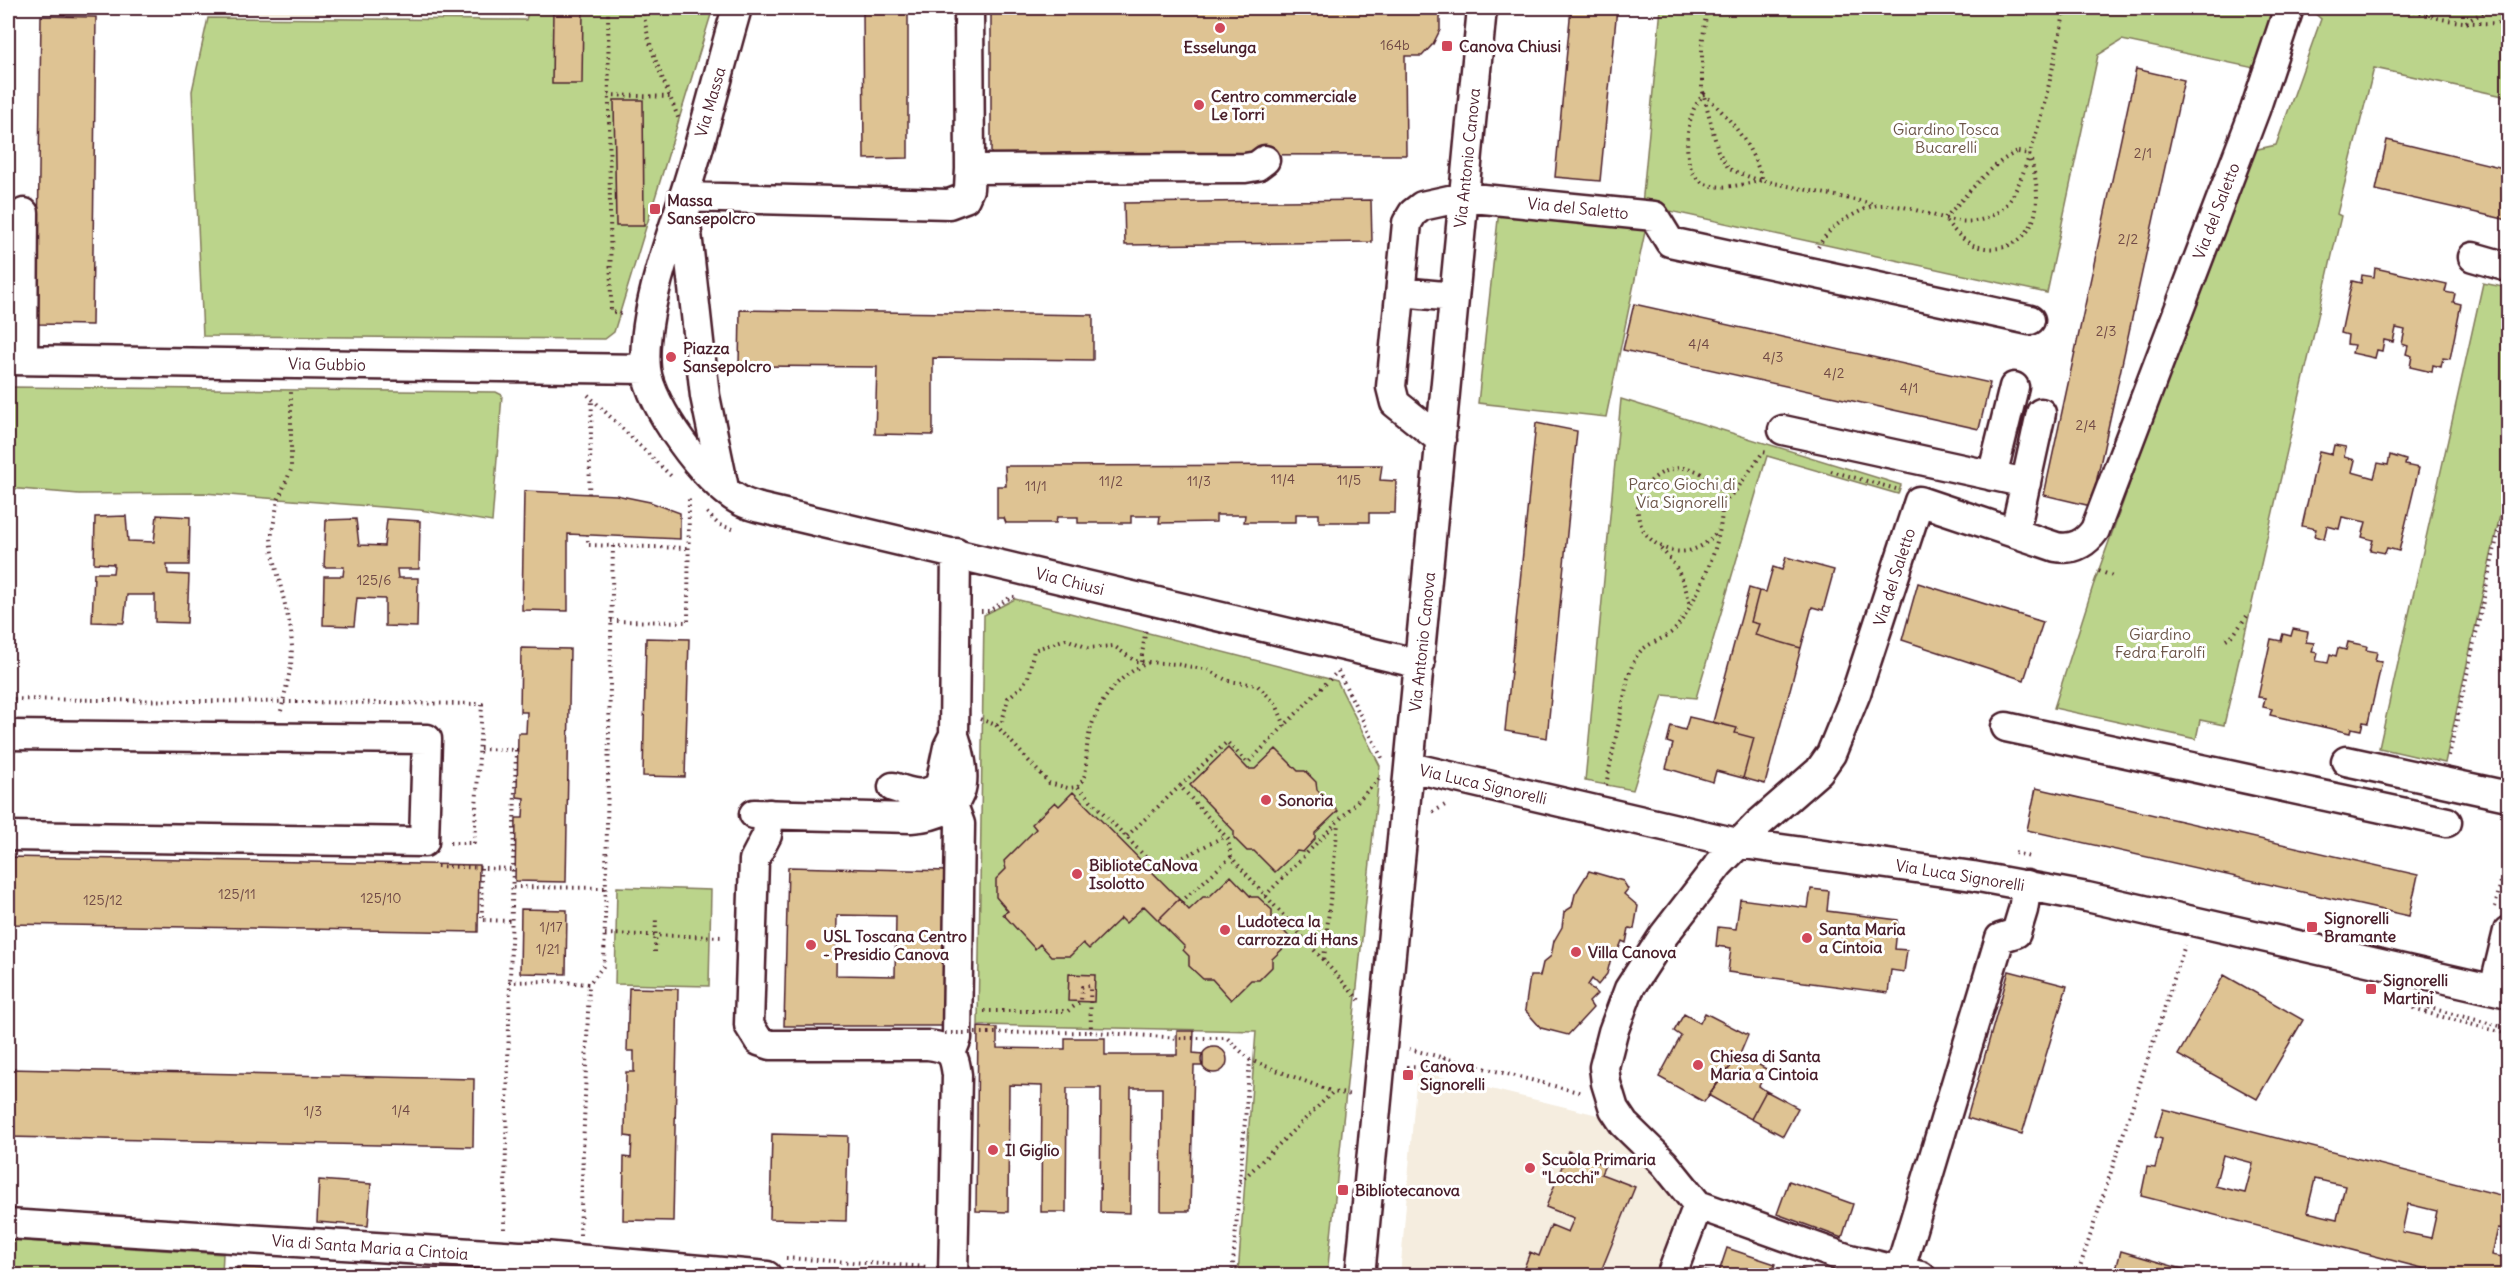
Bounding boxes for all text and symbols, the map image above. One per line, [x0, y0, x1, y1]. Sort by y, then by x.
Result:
marker: Esselunga [1213, 21, 1227, 35]
house number: 164b [1380, 36, 1410, 54]
place label: Canova Chiusi [1459, 36, 1561, 56]
place label: Esselunga [1184, 37, 1256, 58]
marker: Canova Chiusi [1440, 39, 1454, 53]
street label: Via Massa [690, 65, 730, 139]
place label: Centro commerciale Le Torri [1211, 86, 1357, 124]
street label: Via Antonio Canova [1450, 87, 1484, 229]
marker: Centro commerciale Le Torri [1192, 98, 1206, 112]
park label: Giardino Tosca Bucarelli [1893, 119, 1999, 157]
house number: 2/1 [2134, 144, 2152, 162]
street label: Via del Saletto [2188, 160, 2244, 262]
place label: Massa Sansepolcro [667, 190, 755, 229]
street label: Via del Saletto [1526, 193, 1630, 223]
marker: Massa Sansepolcro [648, 202, 662, 216]
house number: 2/2 [2118, 230, 2139, 248]
house number: 2/3 [2096, 322, 2116, 340]
house number: 4/4 [1688, 335, 1710, 353]
place label: Piazza Sansepolcro [683, 338, 771, 377]
house number: 4/3 [1762, 348, 1784, 366]
marker: Piazza Sansepolcro [664, 350, 678, 364]
street label: Via Gubbio [288, 353, 366, 375]
house number: 4/2 [1824, 364, 1845, 382]
house number: 4/1 [1900, 379, 1918, 397]
house number: 2/4 [2076, 416, 2096, 434]
house number: 11/4 [1271, 470, 1295, 488]
house number: 11/5 [1337, 471, 1361, 489]
house number: 11/2 [1099, 472, 1123, 490]
house number: 11/3 [1187, 472, 1211, 490]
park label: Parco Giochi di Via Signorelli [1628, 474, 1736, 512]
house number: 11/1 [1025, 477, 1047, 495]
street label: Via del Saletto [1869, 525, 1919, 629]
street label: Via Chiusi [1034, 563, 1106, 599]
house number: 125/6 [357, 571, 391, 589]
street label: Via Antonio Canova [1405, 571, 1439, 713]
park label: Giardino Fedra Farolfi [2115, 624, 2205, 662]
street label: Via Luca Signorelli [1417, 760, 1549, 808]
place label: Sonoria [1278, 790, 1333, 810]
marker: Sonoria [1259, 793, 1273, 807]
place label: BiblioteCaNova Isolotto [1089, 855, 1198, 893]
street label: Via Luca Signorelli [1894, 855, 2026, 895]
marker: BiblioteCaNova Isolotto [1070, 867, 1084, 881]
house number: 125/11 [218, 885, 256, 903]
house number: 125/10 [360, 889, 402, 907]
house number: 125/12 [83, 891, 123, 909]
place label: Signorelli Bramante [2324, 908, 2396, 946]
place label: Ludoteca la carrozza di Hans [1237, 911, 1358, 949]
house number: 1/17 [539, 918, 563, 936]
place label: Santa Maria a Cintoia [1819, 919, 1906, 957]
marker: Signorelli Bramante [2305, 920, 2319, 934]
marker: Ludoteca la carrozza di Hans [1218, 923, 1232, 937]
place label: USL Toscana Centro - Presidio Canova [823, 926, 967, 964]
marker: Santa Maria a Cintoia [1800, 931, 1814, 945]
marker: USL Toscana Centro - Presidio Canova [804, 938, 818, 952]
house number: 1/21 [536, 940, 560, 958]
place label: Villa Canova [1588, 942, 1676, 962]
marker: Villa Canova [1569, 945, 1583, 959]
place label: Signorelli Martini [2383, 970, 2448, 1008]
marker: Signorelli Martini [2364, 982, 2378, 996]
place label: Chiesa di Santa Maria a Cintoia [1710, 1046, 1821, 1084]
place label: Canova Signorelli [1420, 1056, 1485, 1095]
marker: Chiesa di Santa Maria a Cintoia [1691, 1058, 1705, 1072]
marker: Canova Signorelli [1401, 1068, 1415, 1082]
house number: 1/4 [392, 1101, 410, 1119]
house number: 1/3 [304, 1102, 322, 1120]
place label: Il Giglio [1005, 1140, 1060, 1161]
marker: Il Giglio [986, 1143, 1000, 1157]
place label: Scuola Primaria "Locchi" [1542, 1149, 1656, 1187]
marker: Scuola Primaria "Locchi" [1523, 1161, 1537, 1175]
place label: Bibliotecanova [1355, 1180, 1460, 1200]
marker: Bibliotecanova [1336, 1183, 1350, 1197]
street label: Via di Santa Maria a Cintoia [271, 1230, 469, 1264]

